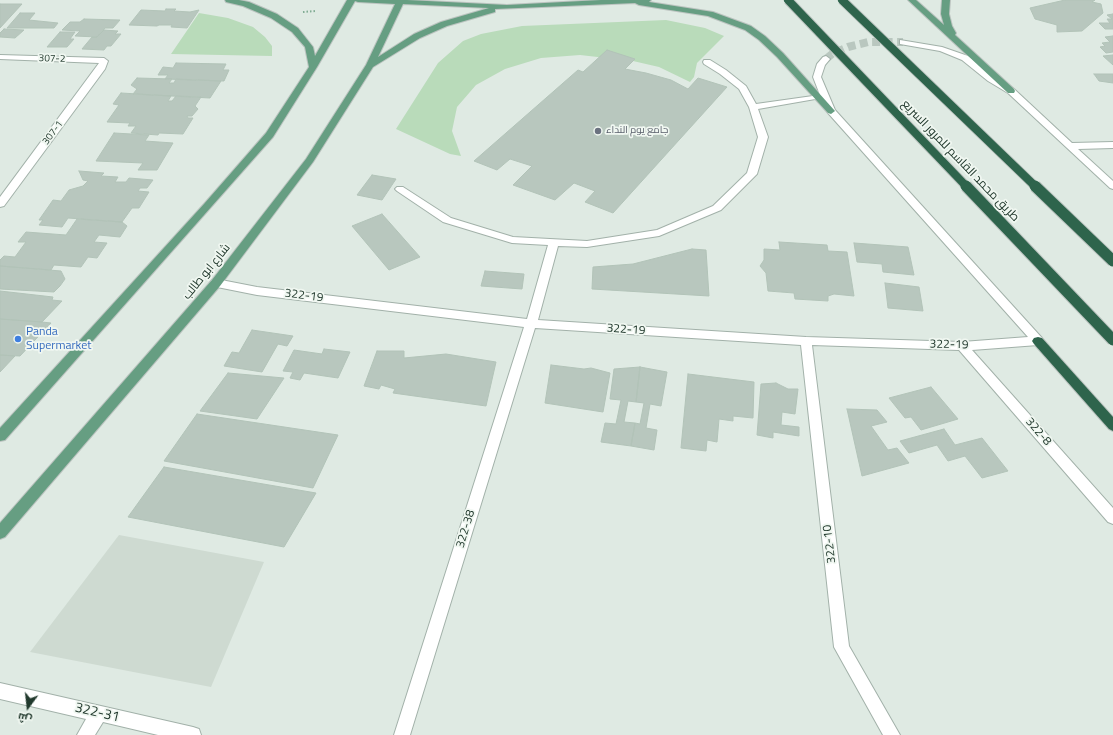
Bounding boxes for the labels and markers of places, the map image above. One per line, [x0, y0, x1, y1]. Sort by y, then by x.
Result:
place label: جامع يوم النداء [606, 125, 668, 137]
marker: جامع يوم النداء [593, 126, 603, 136]
place label: Panda Supermarket [26, 325, 91, 353]
marker: Panda Supermarket [13, 334, 23, 344]

